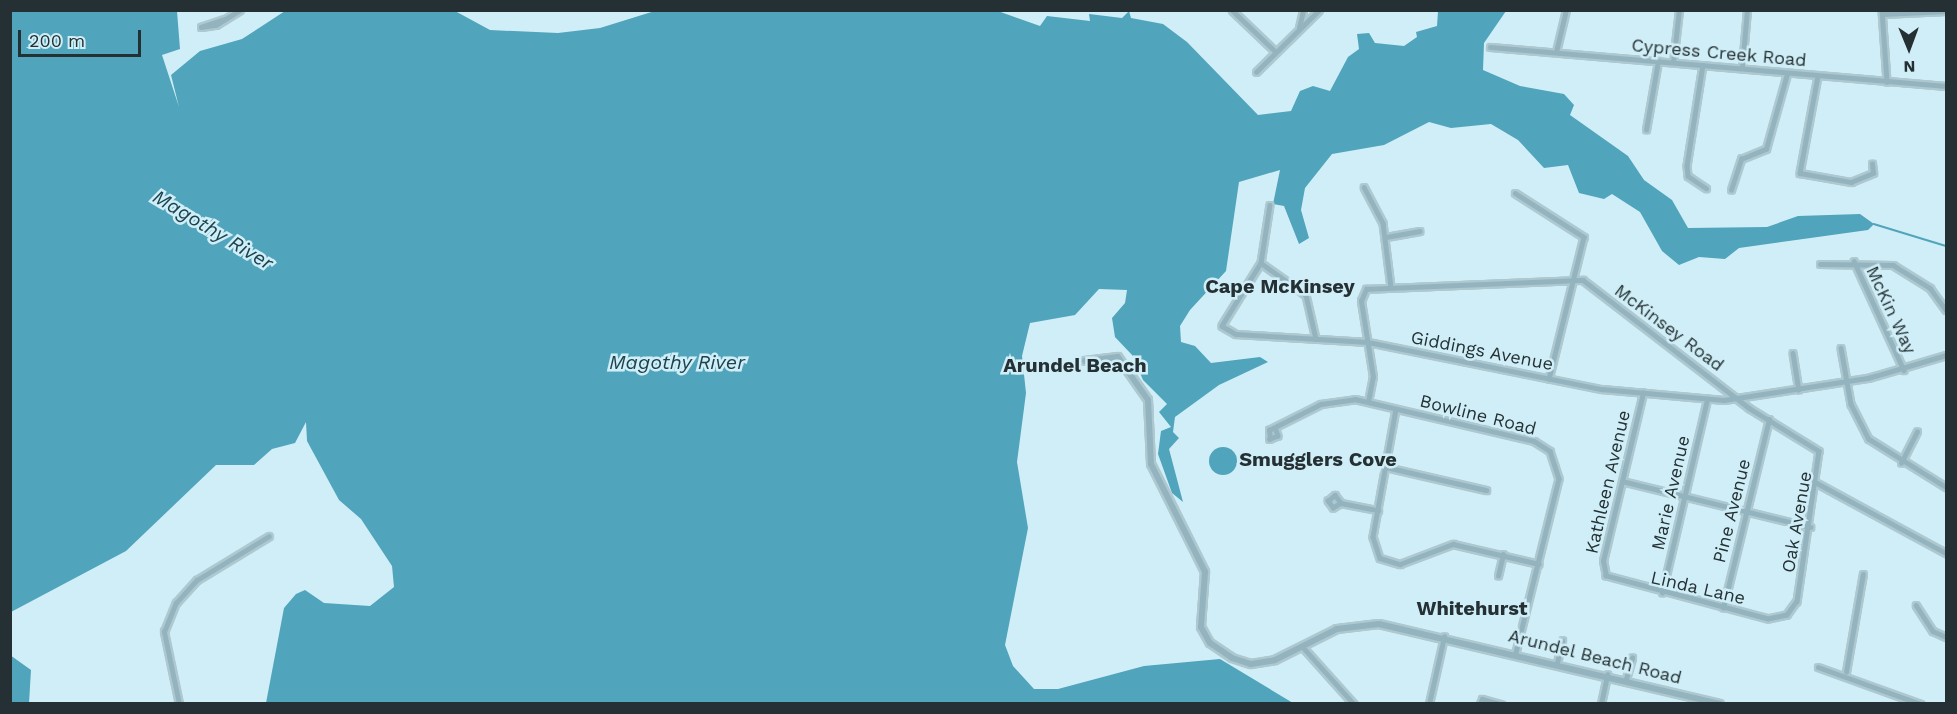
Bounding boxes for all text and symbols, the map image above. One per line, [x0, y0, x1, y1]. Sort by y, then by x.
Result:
scale bar [21, 18, 144, 56]
north arrow [1879, 18, 1939, 78]
text: 200 m [29, 30, 85, 51]
street label: Cypress Creek Road [1630, 35, 1808, 71]
text: N [1903, 57, 1915, 76]
water label: Magothy River [148, 185, 278, 275]
street label: McKin Way [1861, 263, 1921, 357]
district label: Cape McKinsey [1205, 274, 1355, 298]
street label: McKinsey Road [1610, 280, 1728, 376]
street label: Giddings Avenue [1409, 327, 1555, 375]
water label: Magothy River [609, 350, 745, 374]
district label: Arundel Beach [1003, 353, 1147, 377]
street label: Bowline Road [1418, 390, 1538, 440]
street label: Kathleen Avenue [1581, 408, 1635, 556]
street label: Marie Avenue [1647, 433, 1695, 553]
district label: Smugglers Cove [1239, 447, 1397, 471]
street label: Pine Avenue [1709, 456, 1755, 566]
street label: Oak Avenue [1777, 469, 1817, 575]
street label: Linda Lane [1648, 567, 1748, 609]
district label: Whitehurst [1416, 596, 1528, 620]
street label: Arundel Beach Road [1506, 625, 1684, 689]

